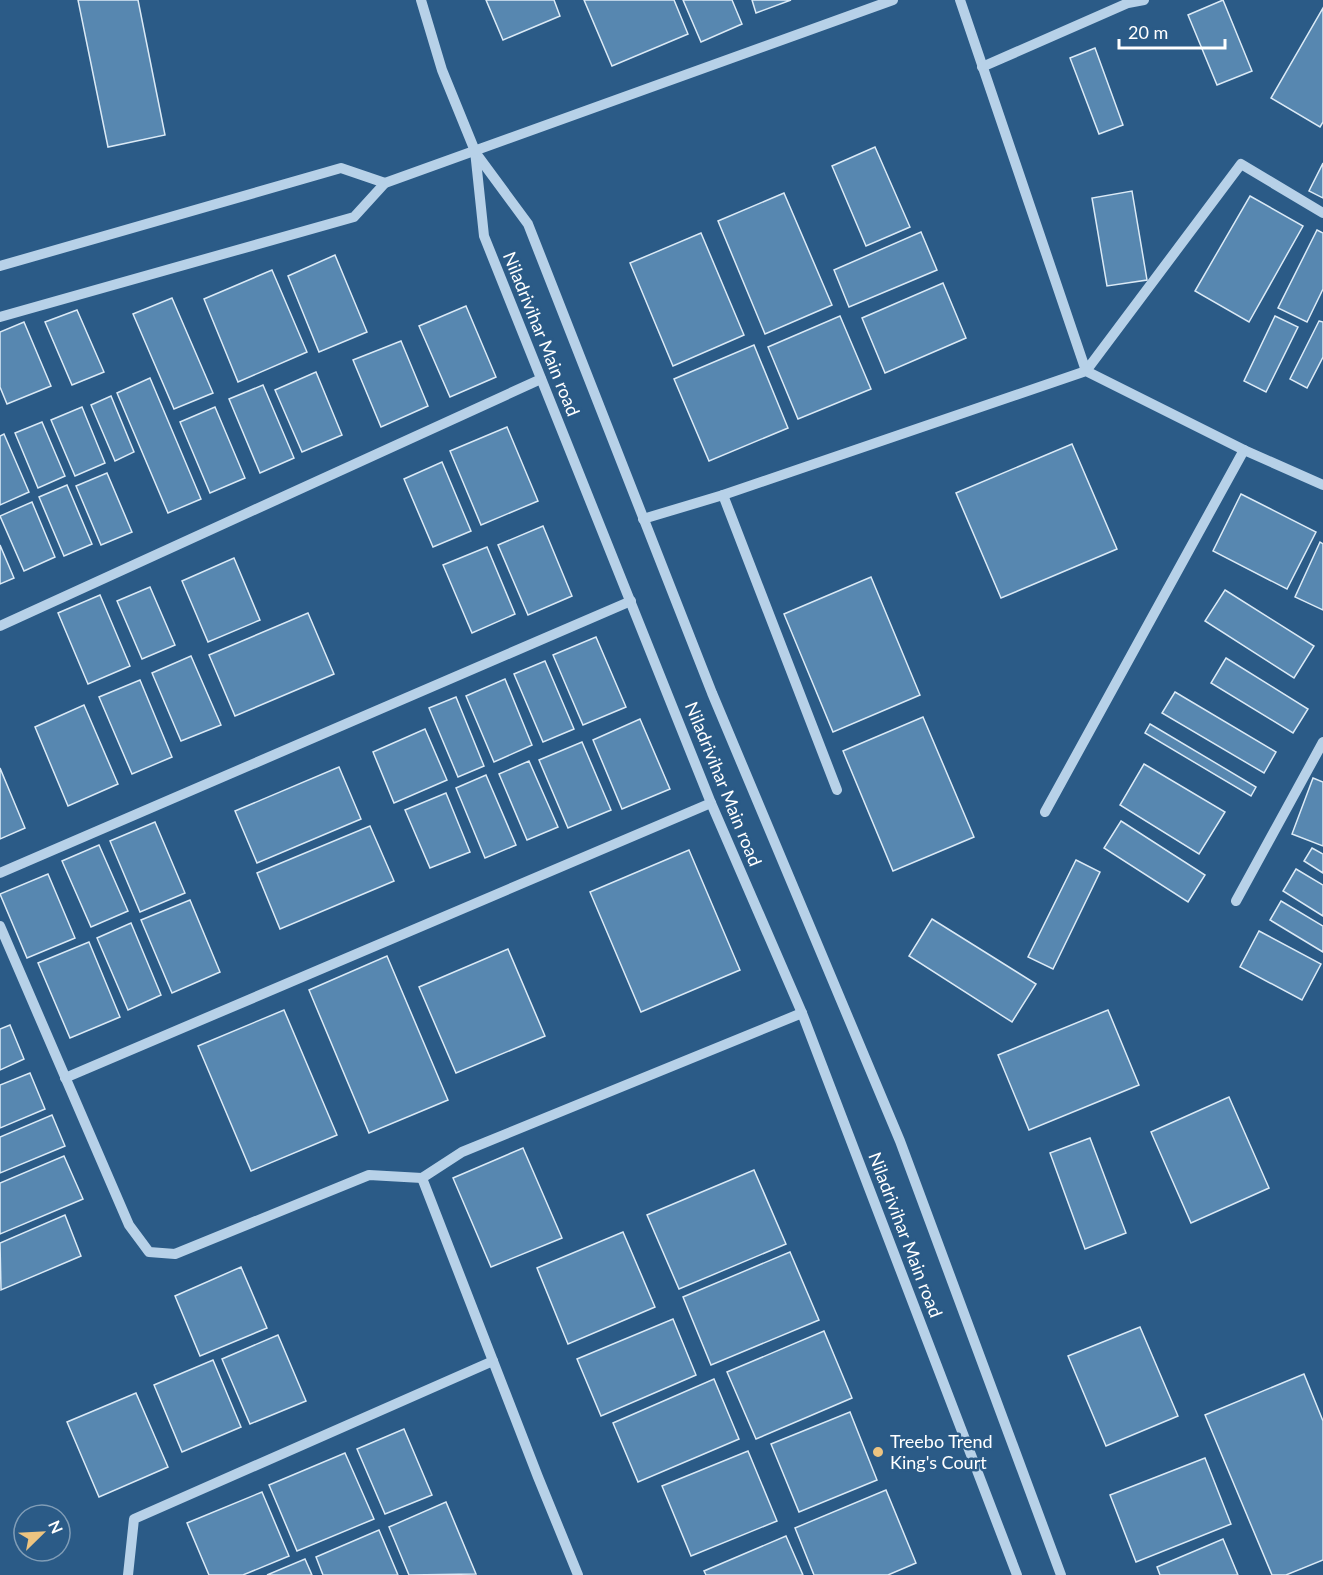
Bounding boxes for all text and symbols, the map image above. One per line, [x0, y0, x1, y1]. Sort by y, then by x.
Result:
scale bar [1119, 12, 1226, 50]
text: 20 m [1128, 21, 1168, 43]
street label: Niladrivihar Main road [499, 248, 585, 419]
street label: Niladrivihar Main road [681, 698, 767, 869]
street label: Niladrivihar Main road [864, 1149, 948, 1320]
place label: Treebo Trend King's Court [890, 1430, 993, 1473]
marker: Treebo Trend King's Court [871, 1445, 885, 1459]
north arrow [12, 1503, 72, 1563]
text: N [45, 1517, 67, 1536]

